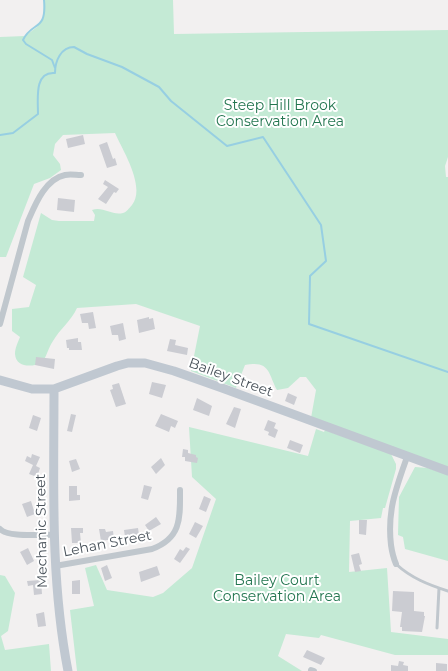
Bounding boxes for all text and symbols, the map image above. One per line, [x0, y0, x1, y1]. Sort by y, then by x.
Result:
park label: Steep Hill Brook Conservation Area [216, 96, 344, 130]
street label: Bailey Street [186, 353, 276, 401]
street label: Mechanic Street [31, 473, 51, 588]
street label: Lehan Street [61, 526, 153, 560]
park label: Bailey Court Conservation Area [213, 571, 341, 605]

